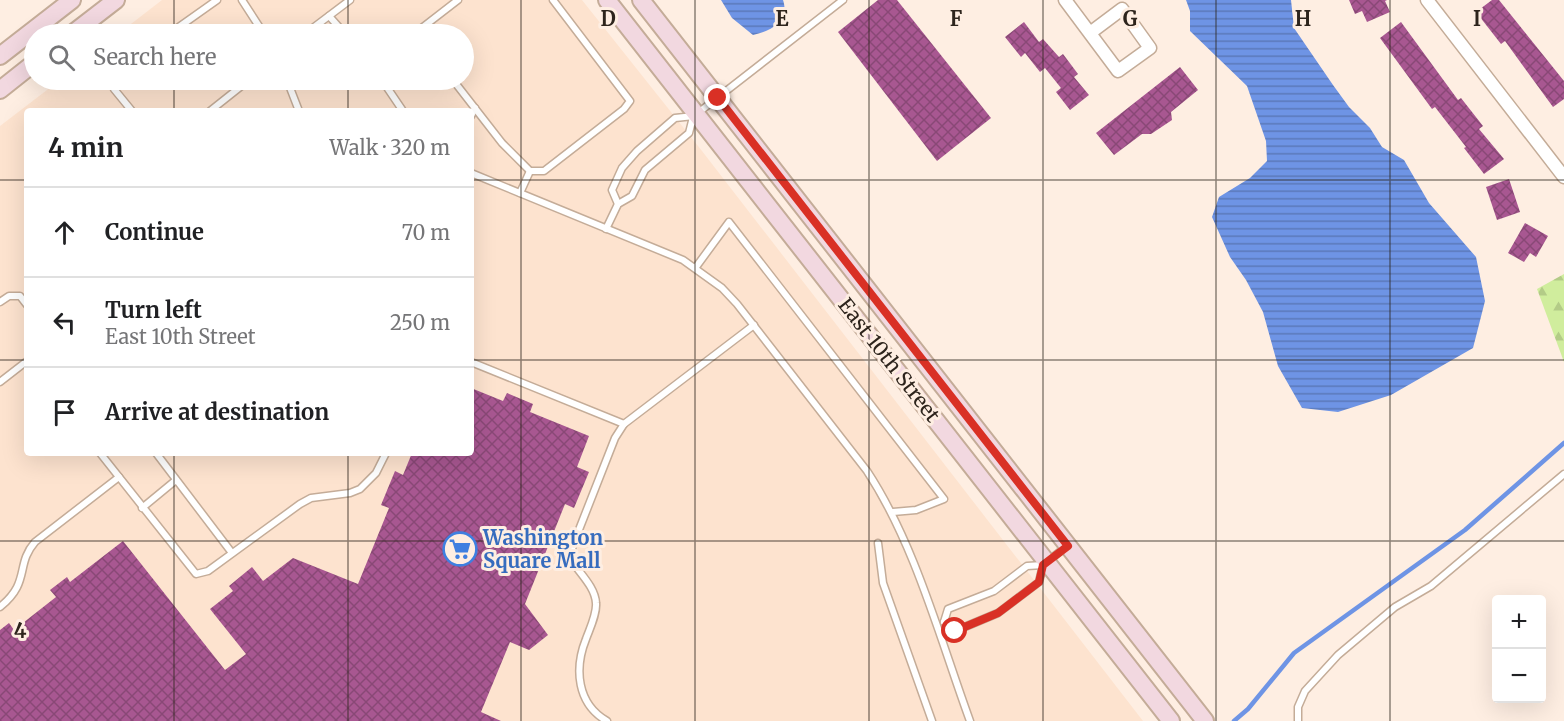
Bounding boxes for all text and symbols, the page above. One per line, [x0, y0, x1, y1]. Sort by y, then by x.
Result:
text: D [600, 6, 616, 31]
text: E [775, 6, 789, 31]
text: F [950, 6, 963, 31]
text: G [1123, 6, 1138, 31]
text: H [1295, 6, 1311, 31]
text: I [1473, 6, 1481, 31]
search box [24, 24, 474, 90]
icon: search [45, 41, 78, 74]
text: Search here [93, 43, 216, 71]
route end [704, 84, 730, 110]
text: 4 min [48, 131, 123, 164]
text: Walk · 320 m [330, 135, 450, 160]
icon: ahead [48, 216, 81, 249]
text: Continue [105, 218, 204, 246]
text: 70 m [402, 220, 450, 245]
street label: East 10th Street [833, 293, 946, 427]
text: Turn left [105, 296, 202, 324]
icon: left [48, 306, 81, 339]
text: 250 m [390, 310, 450, 335]
text: East 10th Street [105, 324, 255, 349]
icon: arrive [48, 396, 81, 429]
text: Arrive at destination [105, 398, 329, 426]
place label: Washington Square Mall [482, 525, 603, 573]
supermarket icon: Washington Square Mall [442, 531, 478, 567]
map controls [1492, 595, 1546, 703]
button: + [1492, 595, 1546, 649]
route start [941, 617, 967, 643]
text: 4 [14, 618, 27, 643]
button: − [1492, 649, 1546, 703]

